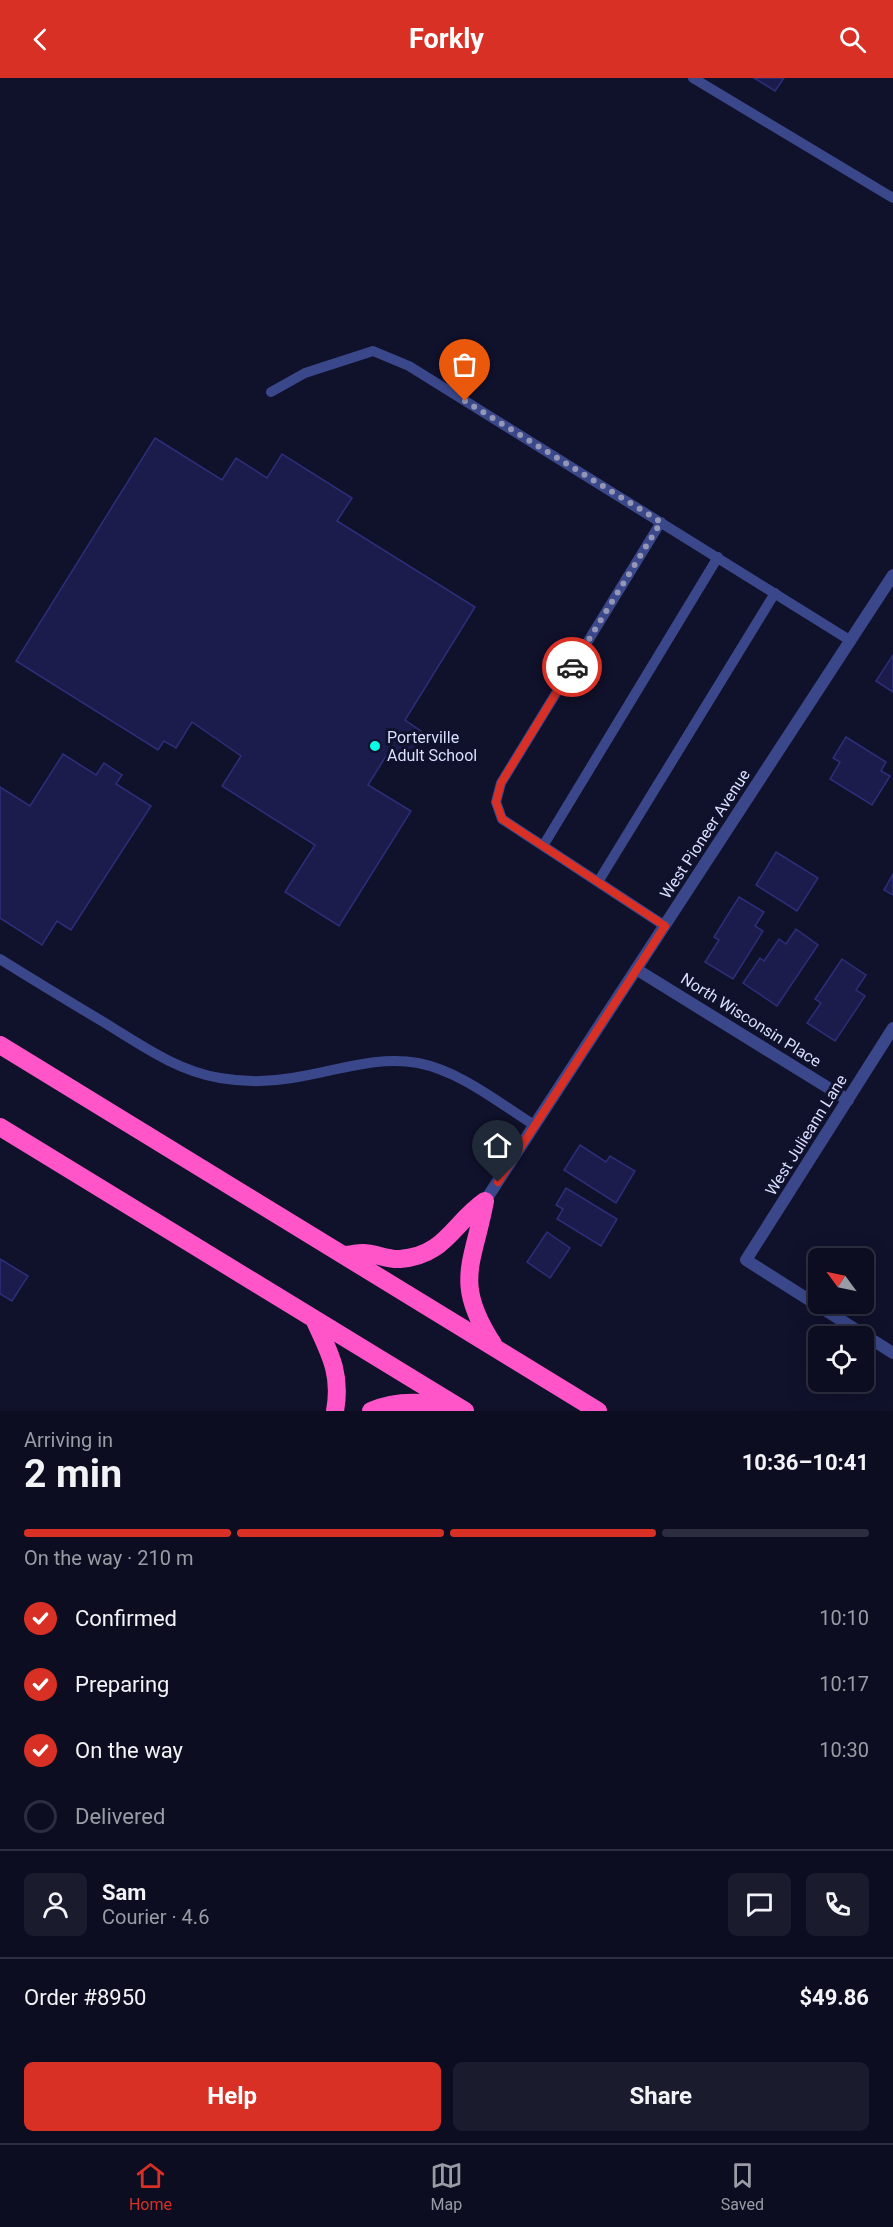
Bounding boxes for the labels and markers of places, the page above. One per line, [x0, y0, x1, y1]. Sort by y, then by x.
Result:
pin [439, 339, 490, 401]
place label: Porterville Adult School [387, 728, 477, 765]
marker: Porterville Adult School [368, 739, 382, 753]
pin [472, 1120, 523, 1182]

